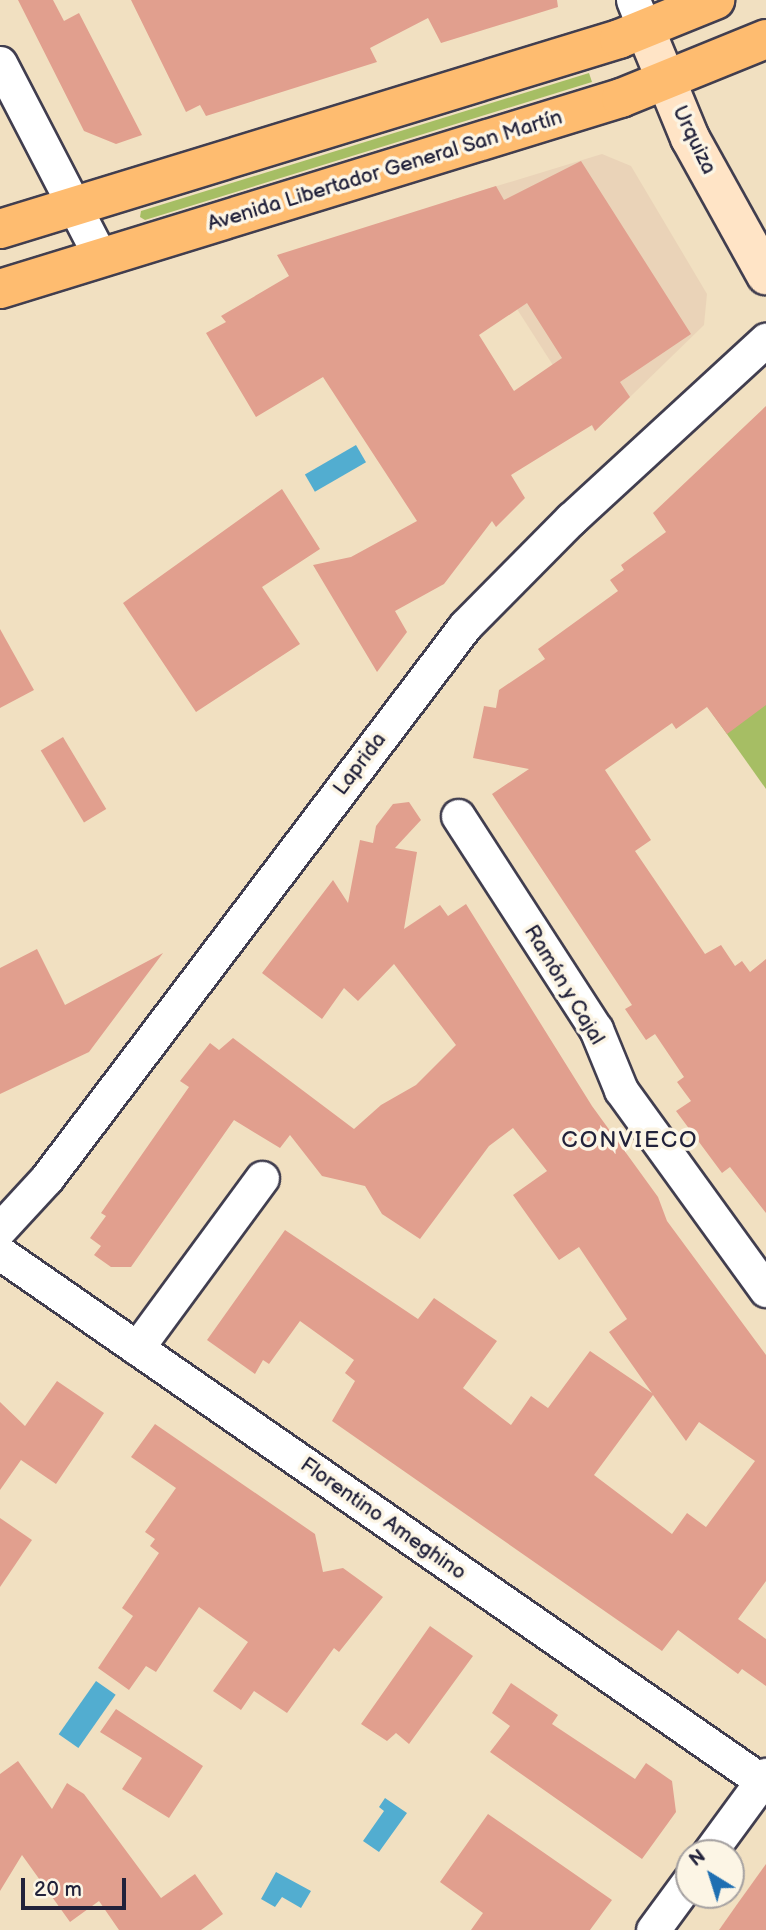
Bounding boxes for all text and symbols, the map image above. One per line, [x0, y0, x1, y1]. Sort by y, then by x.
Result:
street label: Urquiza [667, 102, 721, 178]
street label: Avenida Libertador General San Martín [204, 105, 566, 237]
street label: Laprida [328, 728, 392, 800]
street label: Ramón y Cajal [518, 920, 610, 1050]
district label: CONVIECO [562, 1126, 698, 1154]
street label: Florentino Ameghino [295, 1452, 471, 1586]
north arrow [675, 1839, 745, 1909]
text: N [685, 1845, 711, 1872]
scale bar [24, 1864, 130, 1908]
text: 20 m [34, 1877, 82, 1902]

